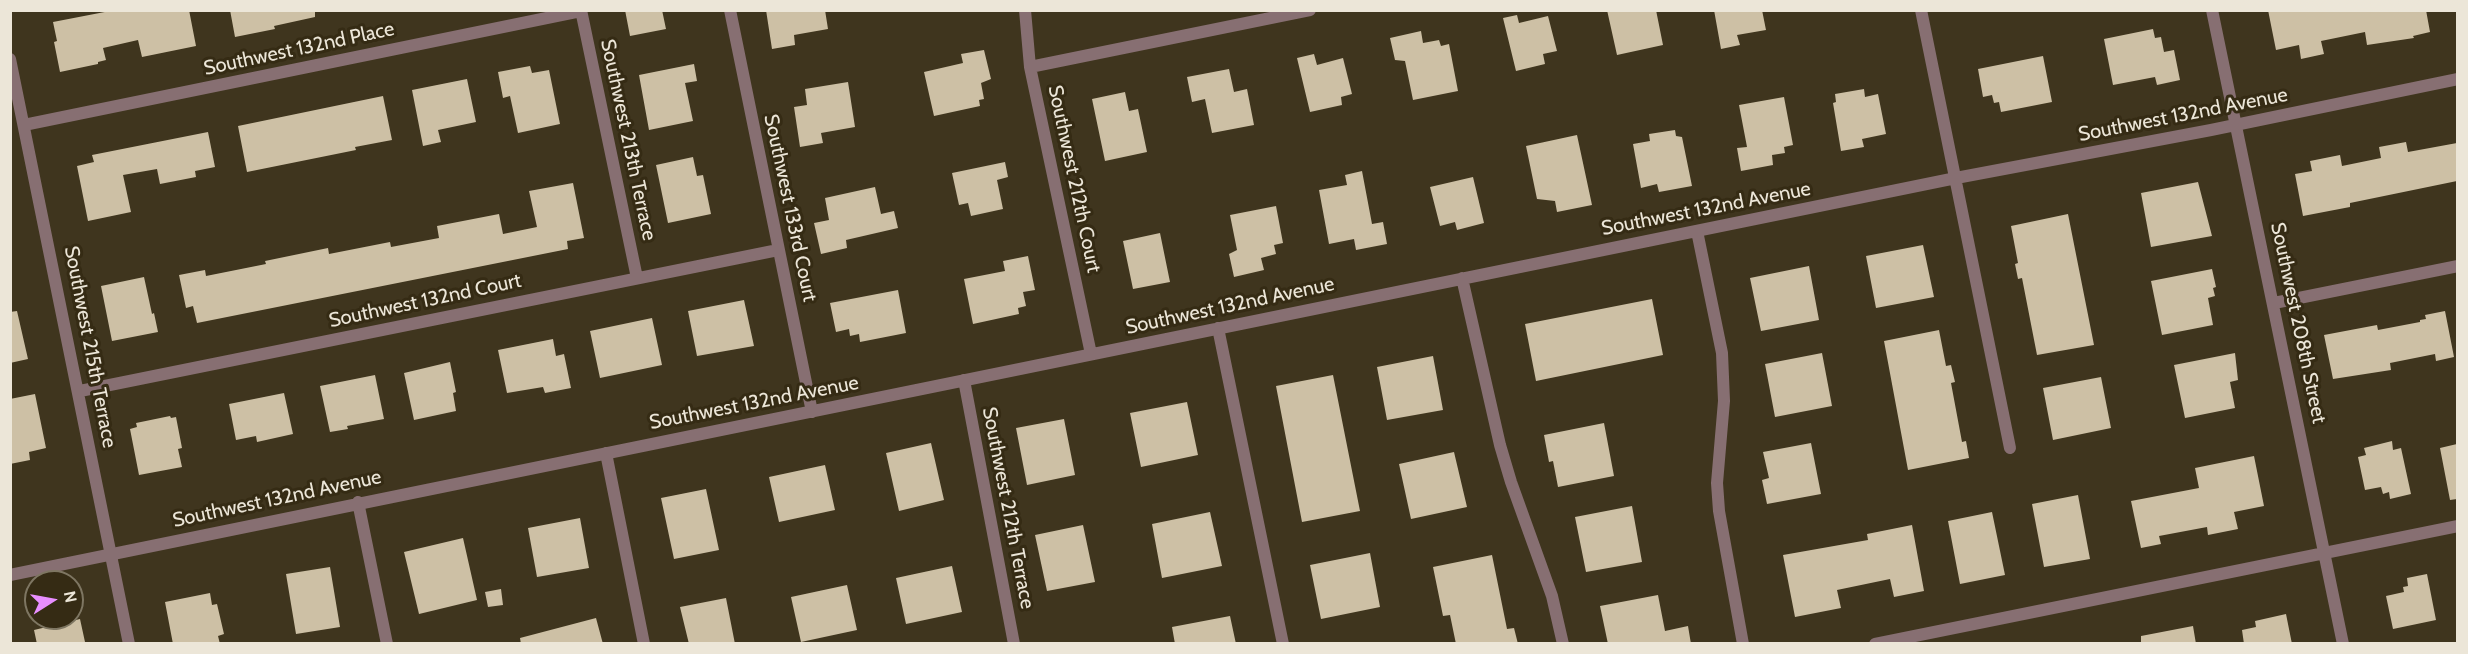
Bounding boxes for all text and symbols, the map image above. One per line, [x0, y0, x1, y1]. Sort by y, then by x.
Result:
street label: Southwest 132nd Place [202, 17, 396, 81]
street label: Southwest 213th Terrace [595, 37, 661, 243]
street label: Southwest 212th Court [1042, 83, 1106, 275]
street label: Southwest 132nd Avenue [2076, 83, 2290, 147]
street label: Southwest 133rd Court [758, 112, 822, 304]
street label: Southwest 132nd Avenue [1599, 177, 1813, 241]
street label: Southwest 208th Street [2265, 220, 2331, 426]
street label: Southwest 215th Terrace [59, 244, 121, 450]
street label: Southwest 132nd Court [327, 269, 523, 333]
street label: Southwest 132nd Avenue [1123, 272, 1337, 340]
street label: Southwest 132nd Avenue [647, 371, 861, 435]
street label: Southwest 212th Terrace [977, 405, 1039, 611]
street label: Southwest 132nd Avenue [170, 465, 384, 533]
north arrow [24, 570, 84, 630]
text: N [60, 589, 81, 604]

